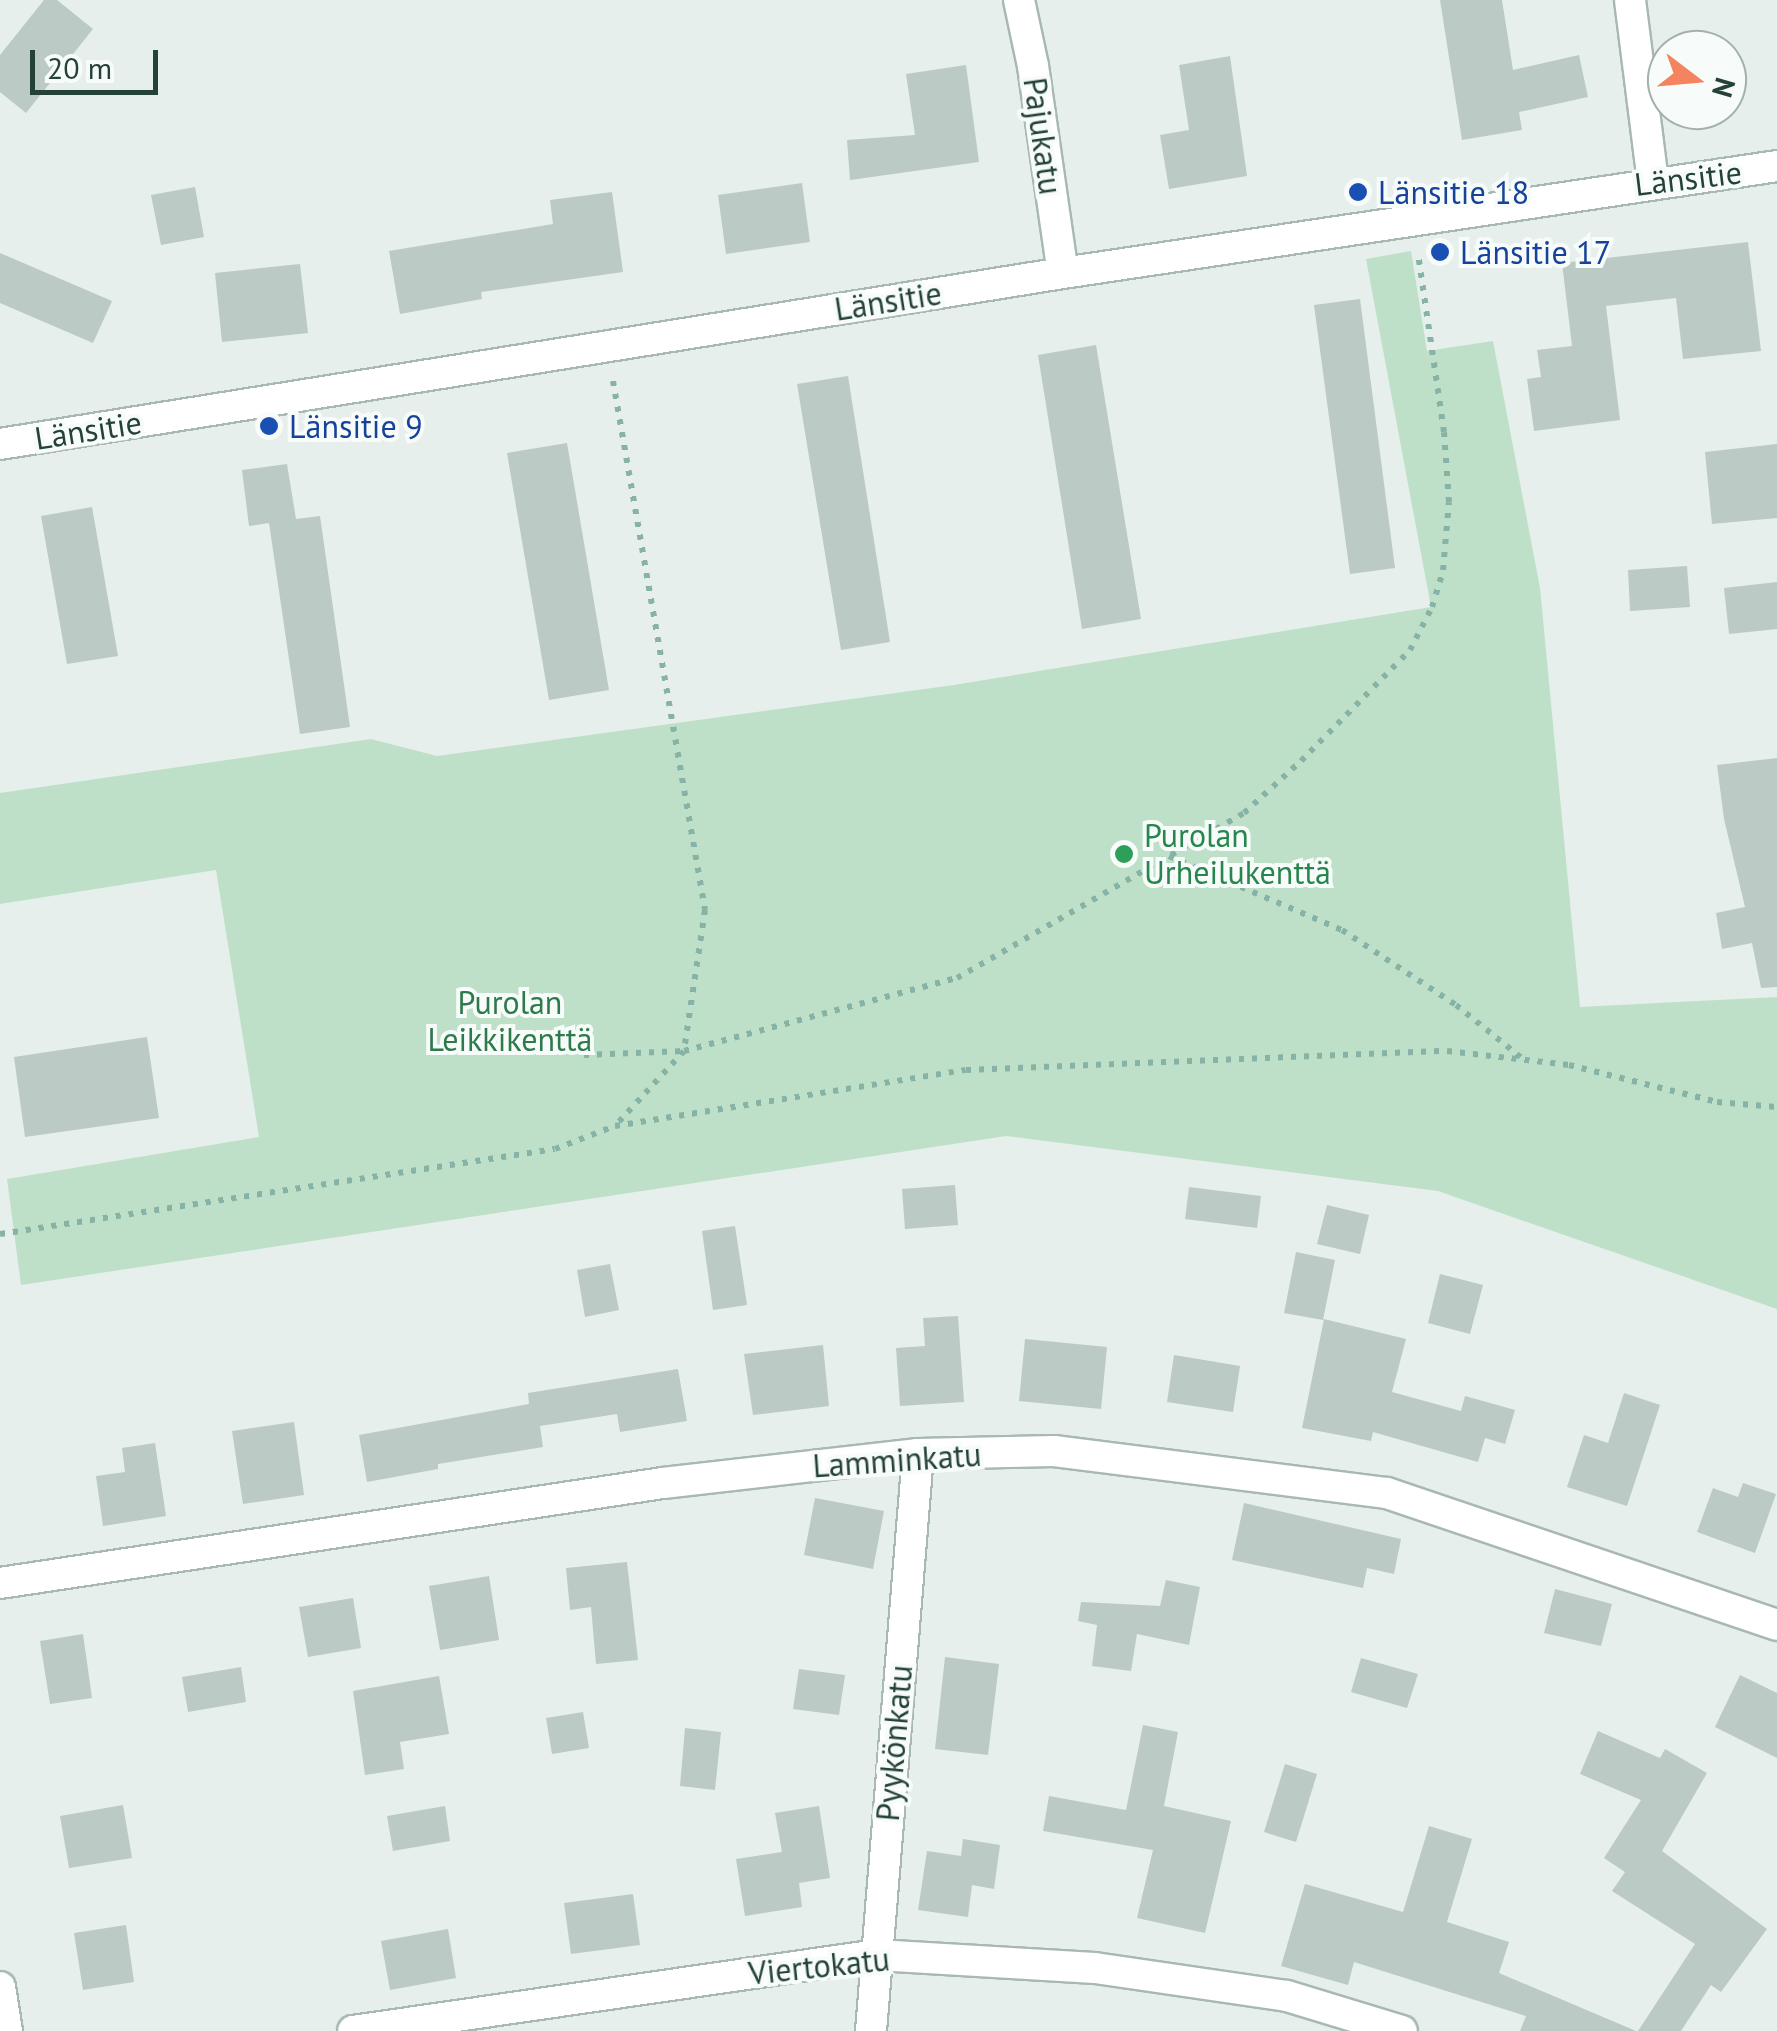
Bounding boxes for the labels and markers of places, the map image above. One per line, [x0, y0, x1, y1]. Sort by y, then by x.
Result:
place label: Länsitie 18 [1378, 173, 1529, 211]
marker: Länsitie 18 [1347, 181, 1369, 203]
place label: Länsitie 17 [1460, 233, 1611, 271]
marker: Länsitie 17 [1429, 241, 1451, 263]
place label: Länsitie 9 [289, 407, 423, 445]
marker: Länsitie 9 [258, 415, 280, 437]
place label: Purolan Urheilukenttä [1144, 817, 1331, 892]
marker: Purolan Urheilukenttä [1113, 843, 1135, 865]

